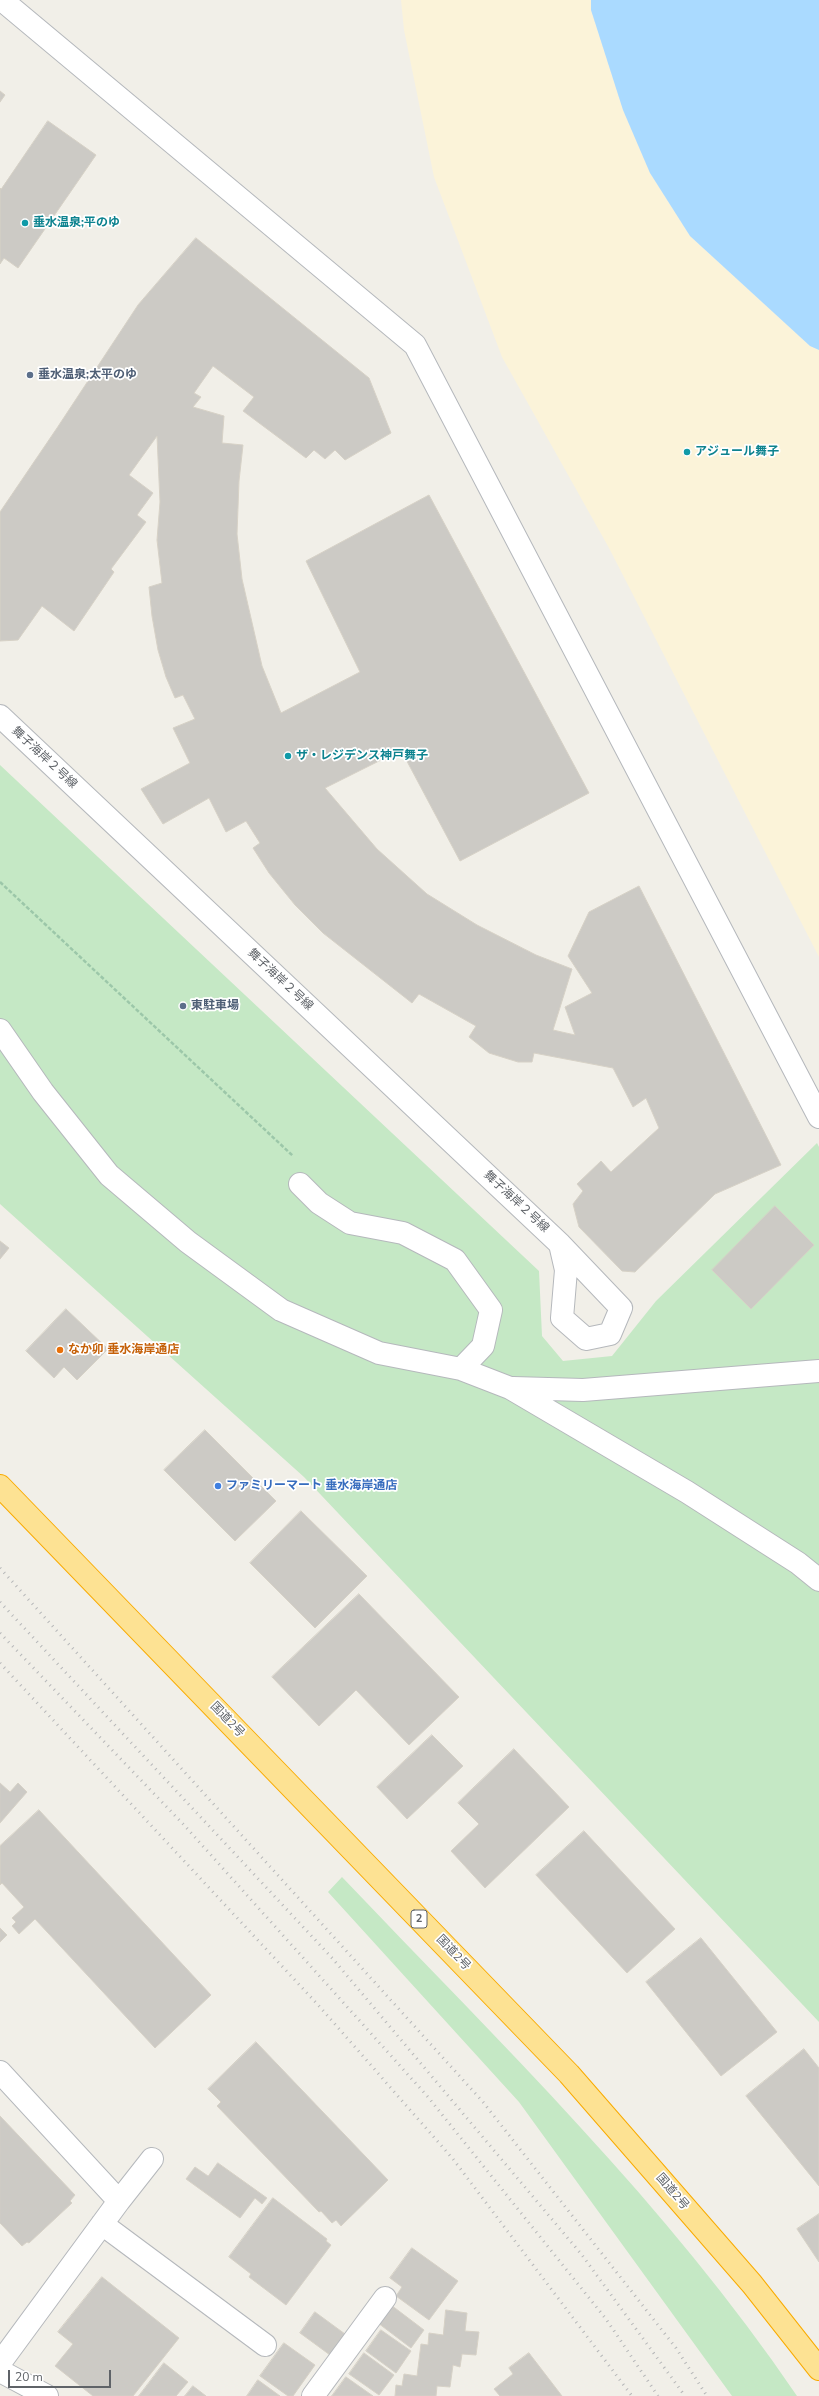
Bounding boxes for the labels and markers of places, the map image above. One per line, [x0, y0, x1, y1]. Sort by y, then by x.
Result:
place label: 垂水温泉;平のゆ [33, 216, 120, 230]
marker: 垂水温泉;平のゆ [20, 218, 30, 228]
place label: 垂水温泉;太平のゆ [38, 368, 137, 382]
marker: 垂水温泉;太平のゆ [25, 370, 35, 380]
place label: アジュール舞子 [695, 445, 779, 459]
marker: アジュール舞子 [682, 447, 692, 457]
place label: ザ・レジデンス神戸舞子 [296, 749, 428, 763]
marker: ザ・レジデンス神戸舞子 [283, 751, 293, 761]
place label: 東駐車場 [191, 999, 239, 1013]
marker: 東駐車場 [178, 1001, 188, 1011]
place label: なか卯 垂水海岸通店 [68, 1343, 179, 1357]
marker: なか卯 垂水海岸通店 [55, 1345, 65, 1355]
place label: ファミリーマート 垂水海岸通店 [226, 1479, 397, 1493]
marker: ファミリーマート 垂水海岸通店 [213, 1481, 223, 1491]

